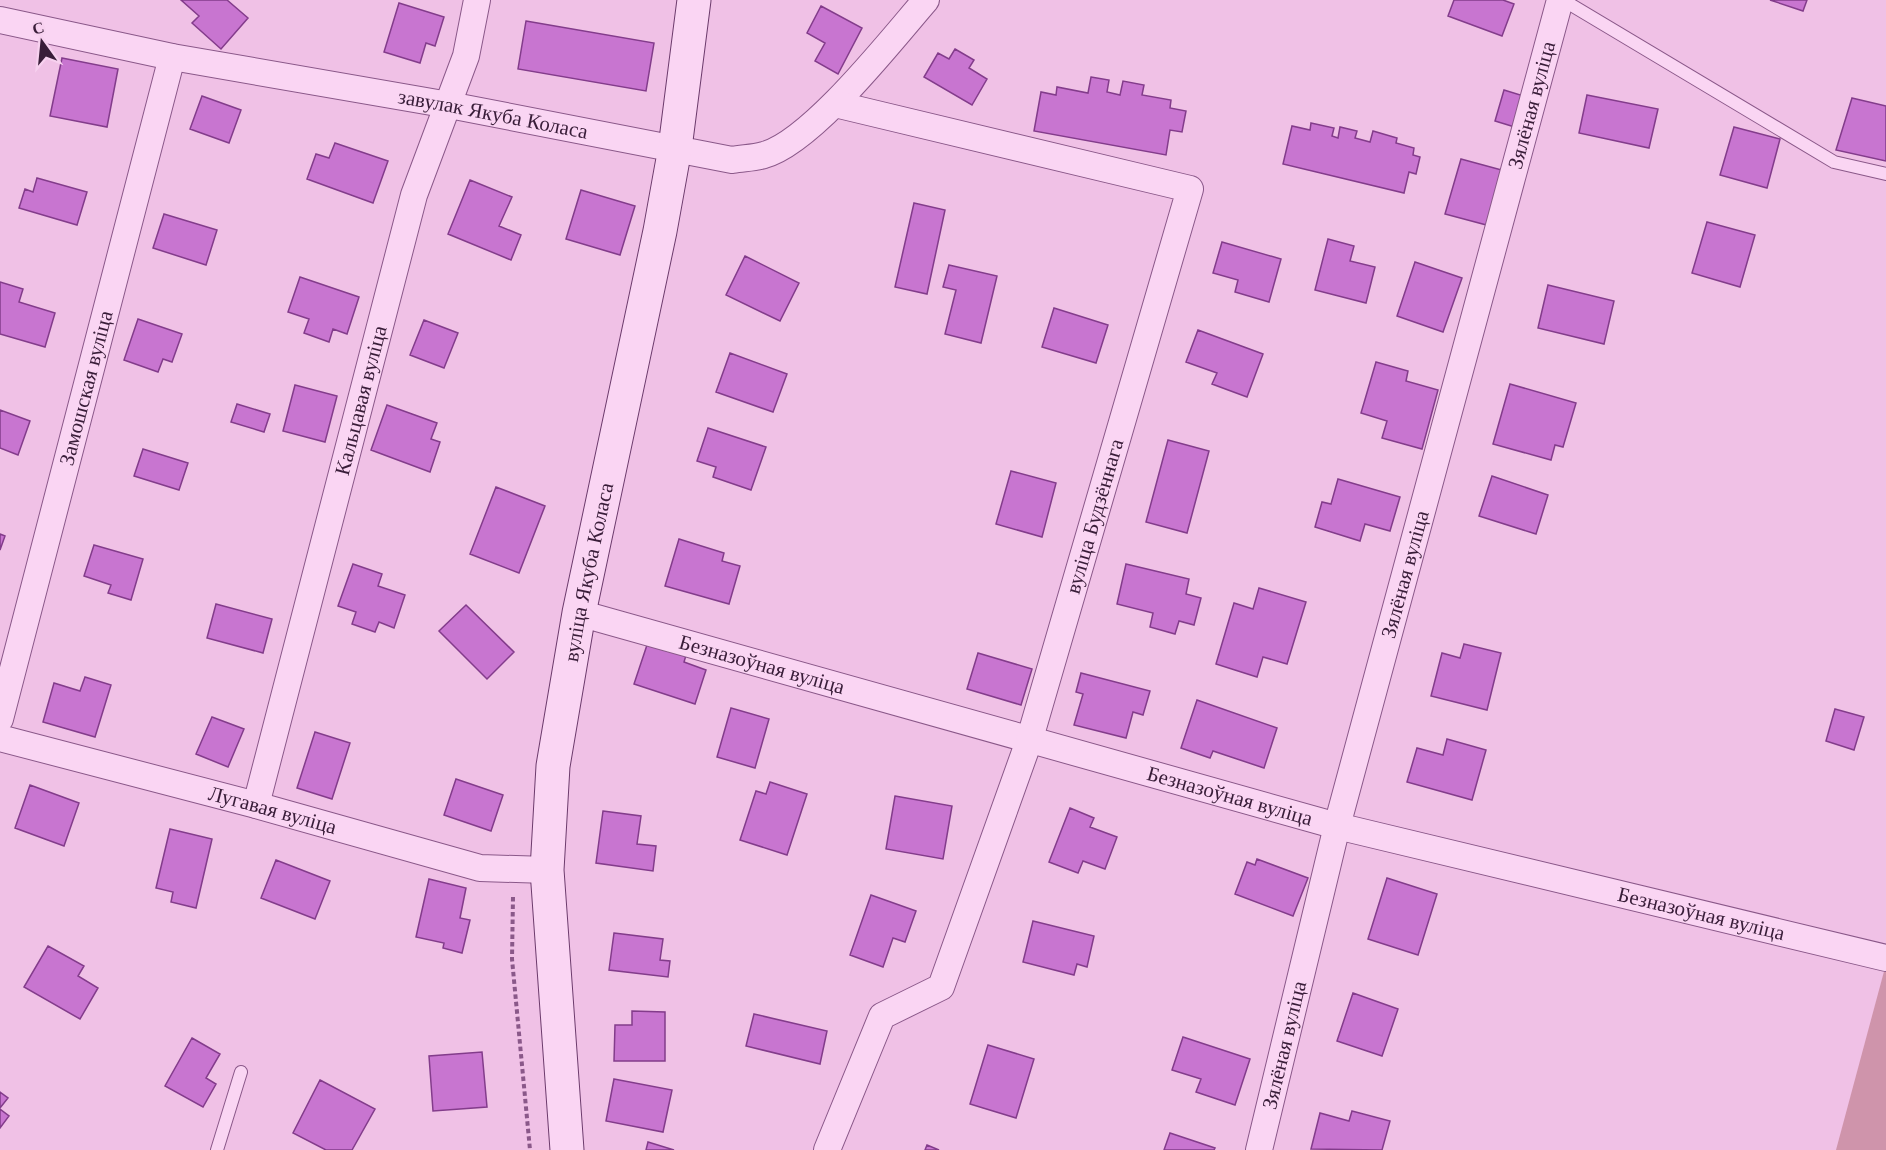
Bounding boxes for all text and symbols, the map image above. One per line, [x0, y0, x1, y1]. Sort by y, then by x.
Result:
north arrow [12, 12, 72, 72]
text: С [30, 18, 46, 38]
street label: Зялёная вуліца [1503, 38, 1560, 172]
street label: завулак Якуба Коласа [396, 84, 591, 144]
street label: Замошская вуліца [54, 307, 118, 468]
street label: Кальцавая вуліца [330, 322, 392, 478]
street label: вуліца Будзённага [1061, 435, 1129, 596]
street label: вуліца Якуба Коласа [559, 480, 618, 664]
street label: Зялёная вуліца [1376, 507, 1434, 641]
street label: Безназоўная вуліца [676, 630, 848, 699]
street label: Безназоўная вуліца [1144, 761, 1316, 831]
street label: Лугавая вуліца [206, 781, 340, 839]
street label: Безназоўная вуліца [1615, 882, 1788, 945]
street label: Зялёная вуліца [1257, 978, 1311, 1112]

